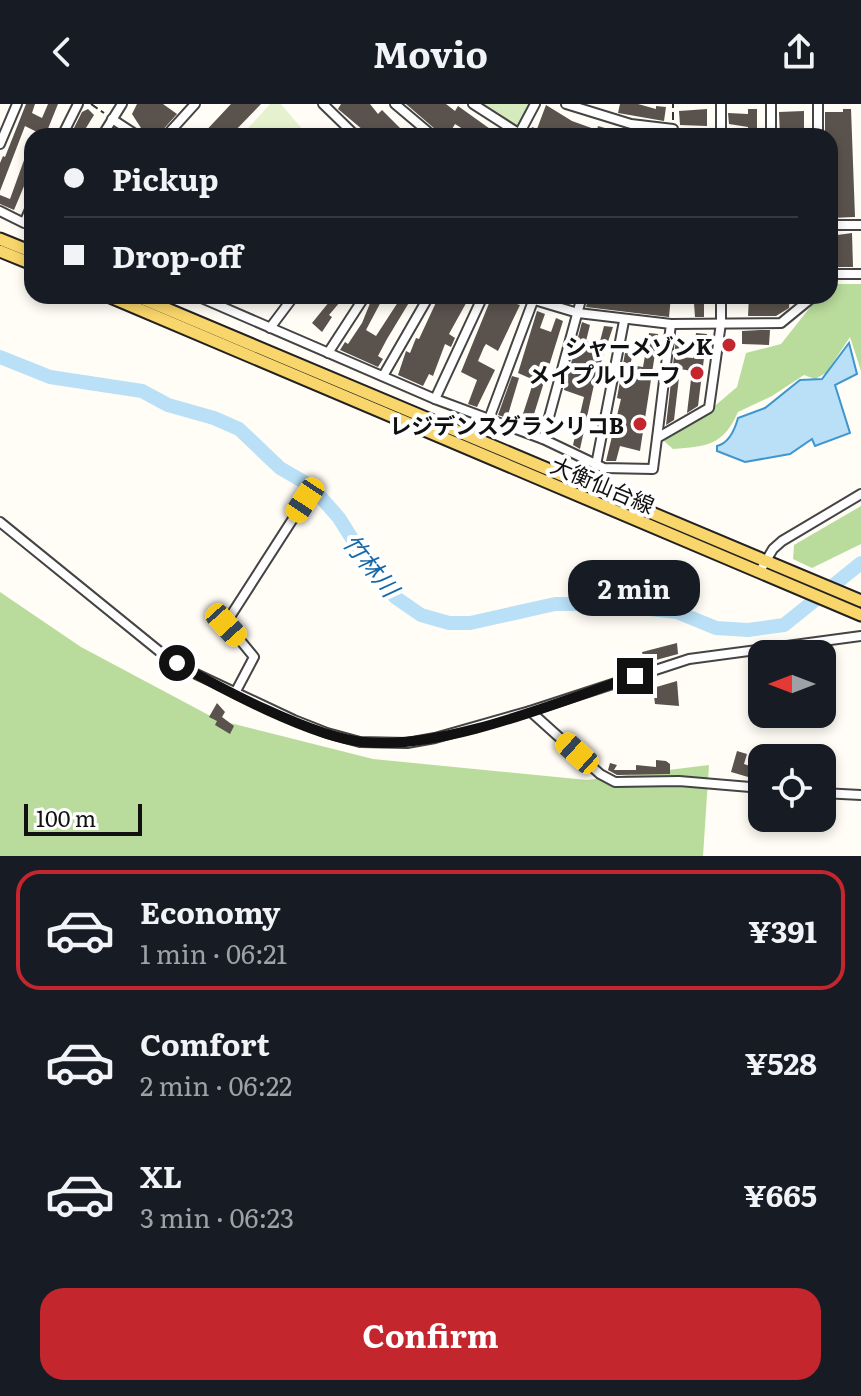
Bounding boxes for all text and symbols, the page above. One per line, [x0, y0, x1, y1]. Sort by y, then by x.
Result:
text: Movio [373, 26, 488, 79]
icon: back [40, 30, 84, 74]
icon: share [777, 30, 821, 74]
text: Pickup [112, 156, 219, 200]
text: Drop-off [112, 233, 242, 277]
place label: シャーメゾンK [565, 329, 714, 362]
marker: シャーメゾンK [720, 336, 738, 354]
place label: メイプルリーフ [528, 357, 681, 390]
marker: メイプルリーフ [688, 364, 706, 382]
place label: レジデンスグランリコB [389, 408, 624, 441]
marker: レジデンスグランリコB [631, 415, 649, 433]
street label: 大衡仙台線 [546, 447, 660, 521]
car [282, 473, 328, 527]
water label: 竹林川 [336, 525, 410, 605]
callout: 2 min [569, 560, 701, 616]
text: 2 min [598, 568, 670, 607]
car [201, 599, 251, 651]
north arrow [748, 640, 836, 728]
map controls [748, 640, 836, 832]
route start [159, 645, 195, 681]
route end [617, 658, 653, 694]
car [551, 728, 603, 778]
button: locate [748, 744, 836, 832]
scale bar [24, 800, 142, 836]
text: 100 m [36, 801, 96, 834]
text: Economy [140, 889, 280, 933]
icon: car [44, 894, 116, 966]
text: ¥391 [748, 908, 817, 952]
text: 1 min · 06:21 [140, 933, 287, 972]
text: Comfort [140, 1021, 270, 1065]
icon: car [44, 1026, 116, 1098]
text: ¥528 [745, 1040, 817, 1084]
text: 2 min · 06:22 [140, 1065, 292, 1104]
text: XL [140, 1153, 182, 1197]
icon: car [44, 1158, 116, 1230]
text: ¥665 [743, 1172, 817, 1216]
text: 3 min · 06:23 [140, 1197, 294, 1236]
button: Confirm [40, 1288, 821, 1380]

